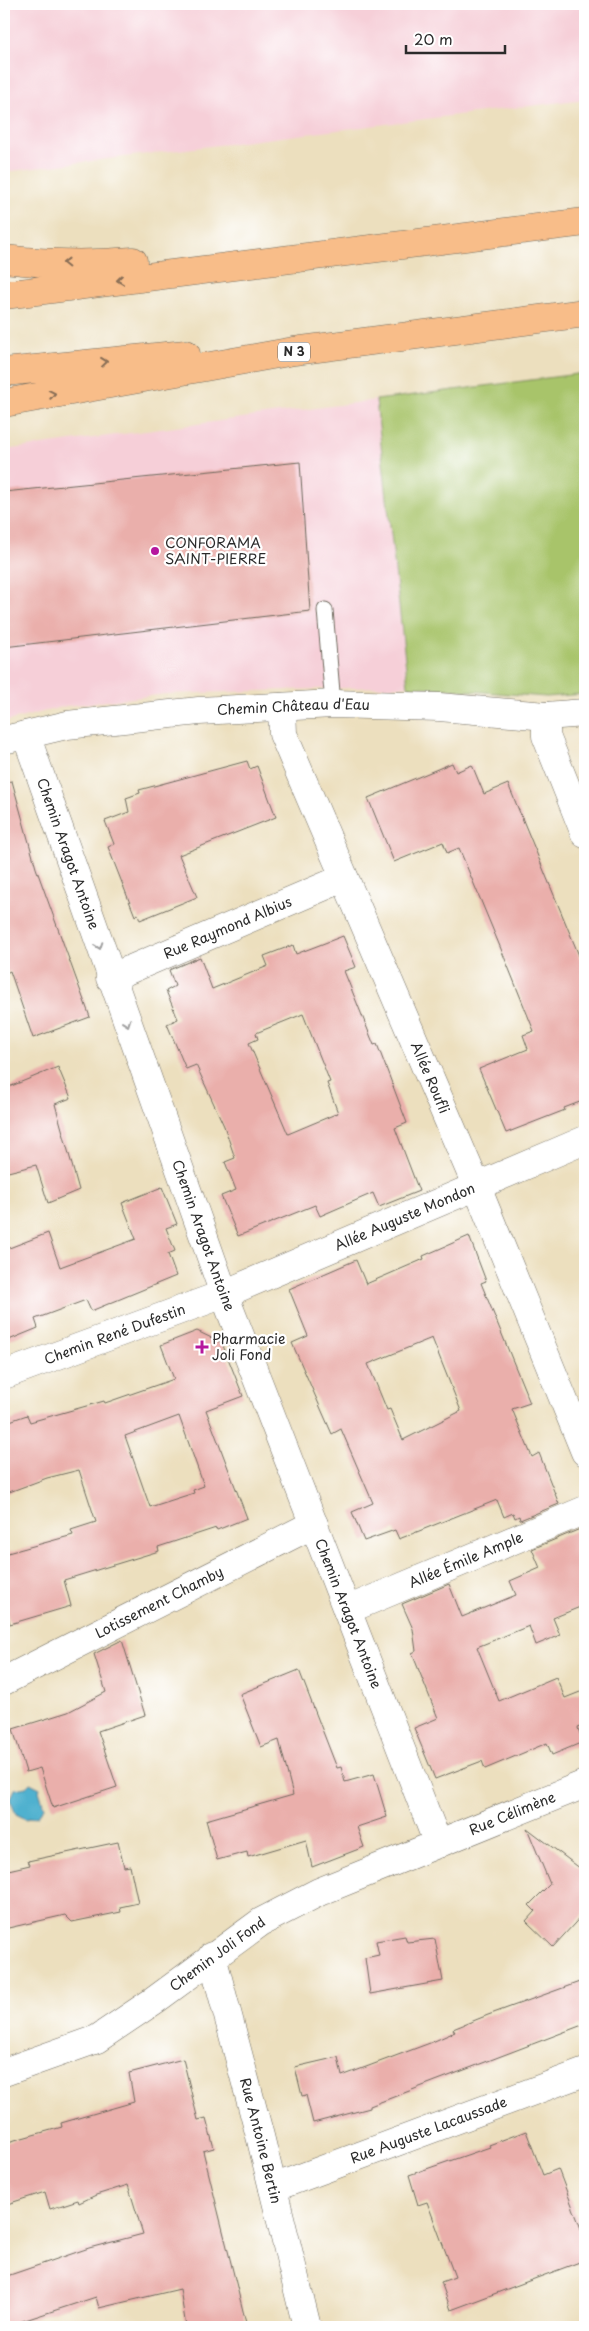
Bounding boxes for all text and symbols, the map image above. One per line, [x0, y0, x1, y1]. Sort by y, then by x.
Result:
scale bar [406, 22, 505, 54]
text: 20 m [414, 27, 453, 50]
one-way arrow [62, 258, 70, 268]
one-way arrow [116, 274, 124, 285]
road number: N 3 [278, 342, 310, 362]
one-way arrow [101, 357, 109, 368]
one-way arrow [47, 390, 56, 400]
place label: CONFORAMA SAINT-PIERRE [165, 532, 267, 569]
marker: CONFORAMA SAINT-PIERRE [149, 545, 161, 557]
street label: Chemin Château d'Eau [216, 693, 370, 720]
street label: Chemin Aragot Antoine [32, 775, 105, 932]
street label: Rue Raymond Albius [160, 891, 295, 964]
one-way arrow [94, 941, 104, 950]
one-way arrow [121, 1019, 131, 1027]
street label: Allée Roufli [406, 1039, 455, 1117]
street label: Chemin Aragot Antoine [167, 1157, 241, 1314]
street label: Allée Auguste Mondon [331, 1177, 478, 1256]
street label: Chemin René Dufestin [41, 1298, 188, 1369]
place label: Pharmacie Joli Fond [212, 1328, 285, 1365]
marker: Pharmacie Joli Fond [196, 1341, 208, 1353]
street label: Allée Émile Ample [405, 1526, 526, 1593]
street label: Chemin Aragot Antoine [310, 1535, 388, 1692]
street label: Lotissement Chamby [91, 1561, 227, 1643]
street label: Rue Célimène [466, 1786, 559, 1840]
street label: Chemin Joli Fond [165, 1911, 269, 1996]
street label: Rue Antoine Bertin [235, 2075, 287, 2206]
street label: Rue Auguste Lacaussade [347, 2091, 510, 2168]

